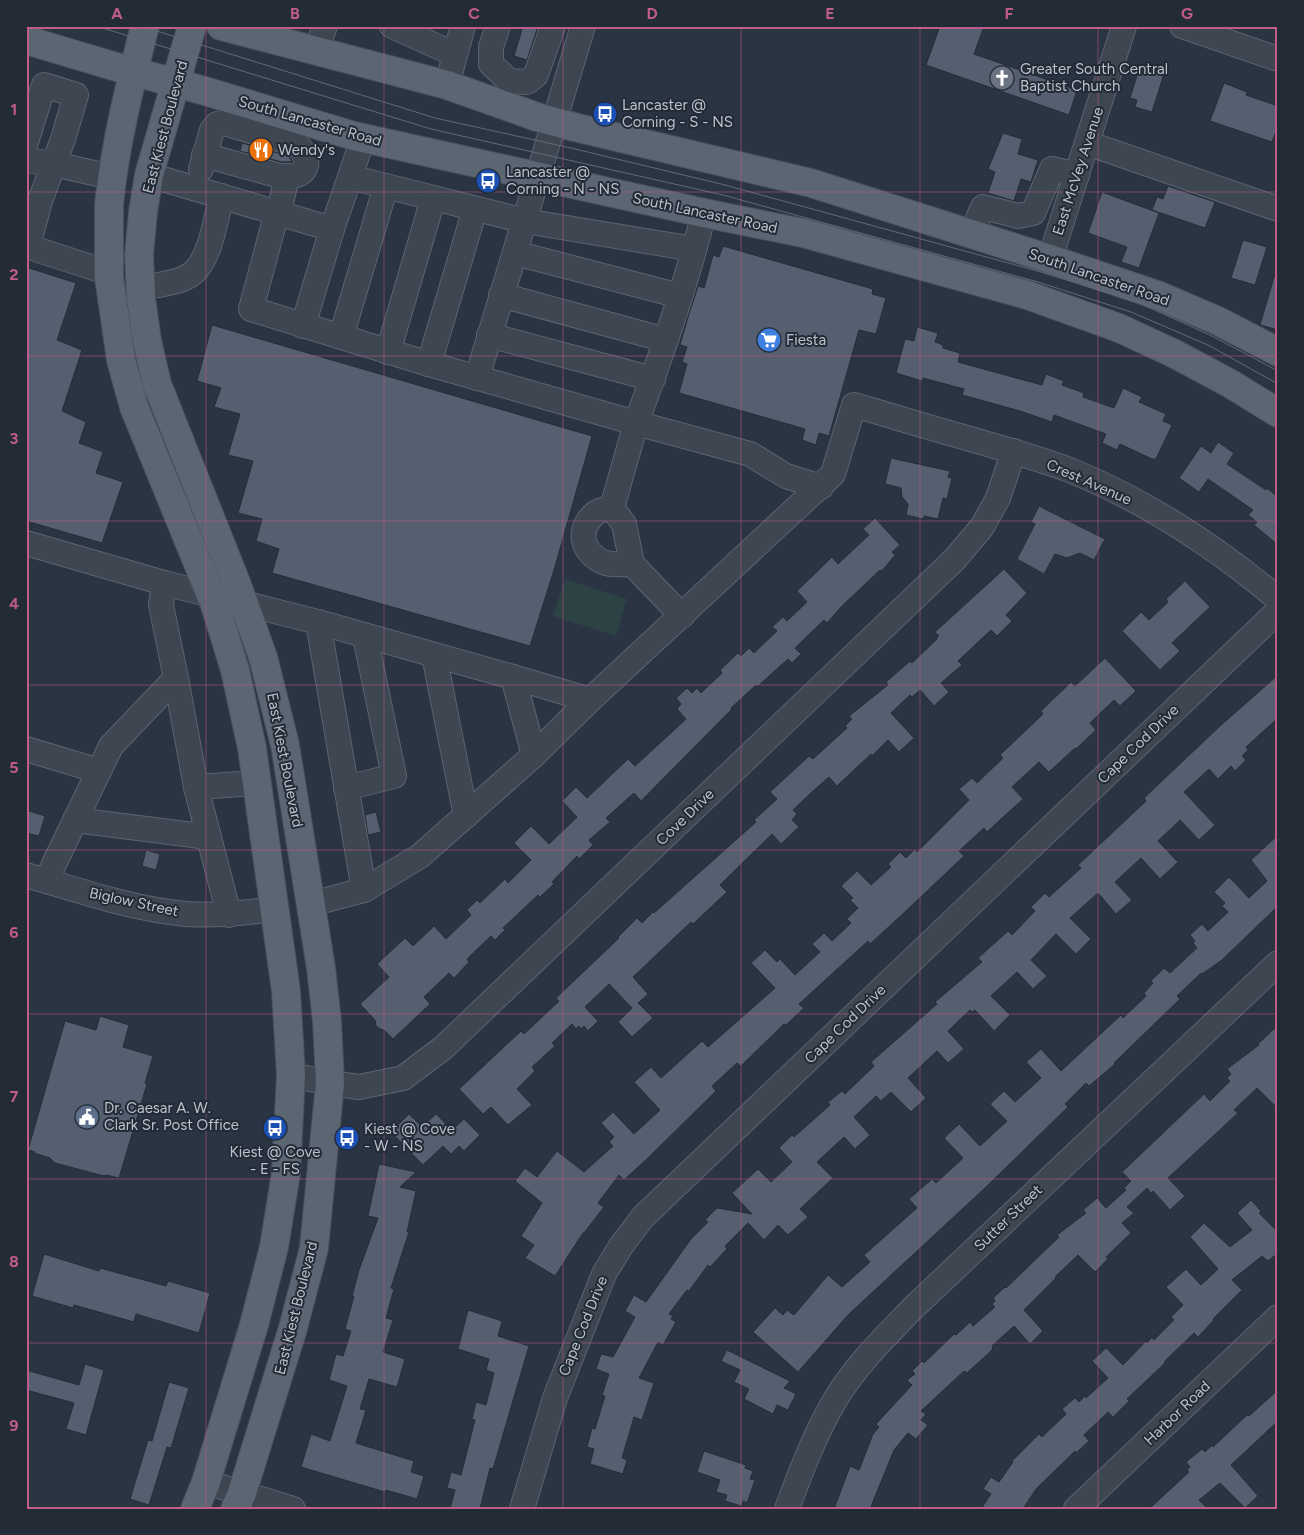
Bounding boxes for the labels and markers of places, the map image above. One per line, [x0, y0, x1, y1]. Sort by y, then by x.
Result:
place label: Greater South Central Baptist Church [1020, 60, 1168, 95]
church icon: Greater South Central Baptist Church [989, 65, 1015, 91]
place label: Lancaster @ Corning - S - NS [622, 96, 733, 131]
bus stop icon: Lancaster @ Corning - S - NS [592, 101, 618, 127]
restaurant icon: Wendy's [248, 137, 274, 163]
place label: Wendy's [278, 141, 335, 159]
place label: Lancaster @ Corning - N - NS [506, 163, 619, 198]
bus stop icon: Lancaster @ Corning - N - NS [475, 168, 501, 194]
supermarket icon: Fiesta [756, 327, 782, 353]
place label: Fiesta [786, 331, 826, 349]
place label: Dr. Caesar A. W. Clark Sr. Post Office [104, 1099, 239, 1134]
public building icon: Dr. Caesar A. W. Clark Sr. Post Office [74, 1104, 100, 1130]
bus stop icon: Kiest @ Cove - E - FS [262, 1115, 288, 1141]
place label: Kiest @ Cove - W - NS [364, 1120, 455, 1155]
bus stop icon: Kiest @ Cove - W - NS [334, 1125, 360, 1151]
place label: Kiest @ Cove - E - FS [230, 1143, 320, 1178]

